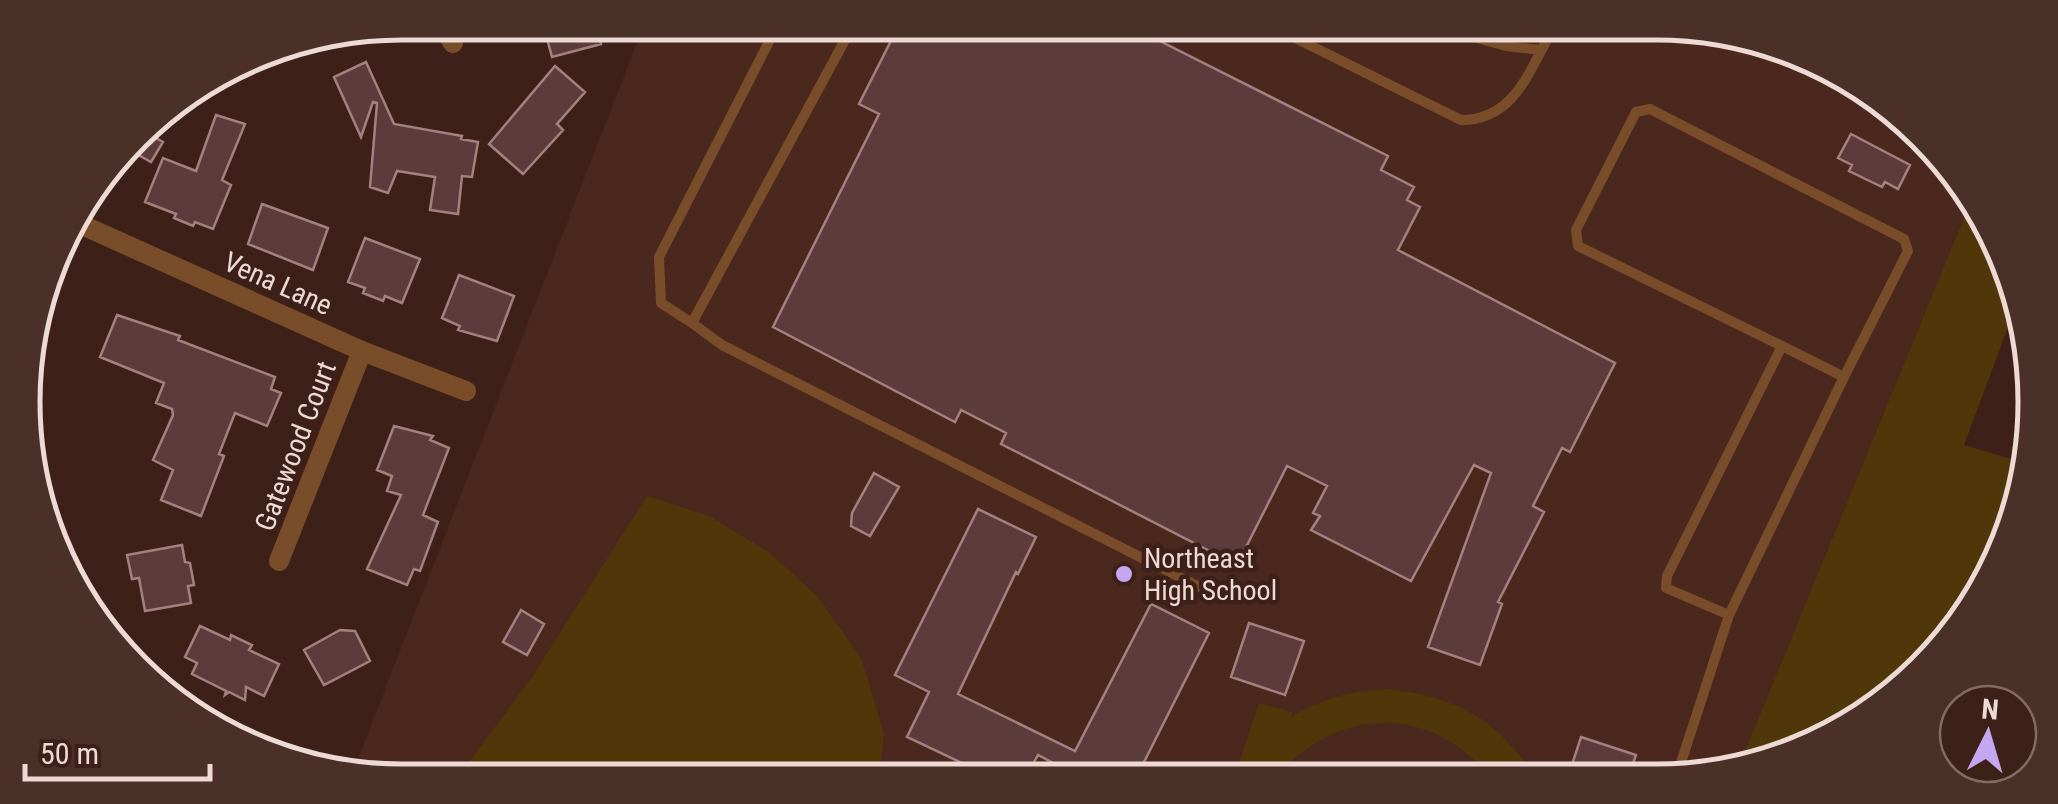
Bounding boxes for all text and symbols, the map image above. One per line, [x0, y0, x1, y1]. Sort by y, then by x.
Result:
street label: Vena Lane [219, 245, 337, 322]
street label: Gatewood Court [248, 357, 343, 536]
place label: Northeast High School [1144, 542, 1277, 607]
marker: Northeast High School [1113, 563, 1135, 585]
north arrow [1938, 684, 2038, 784]
text: N [1980, 692, 2000, 727]
scale bar [25, 719, 210, 781]
text: 50 m [40, 736, 99, 771]

